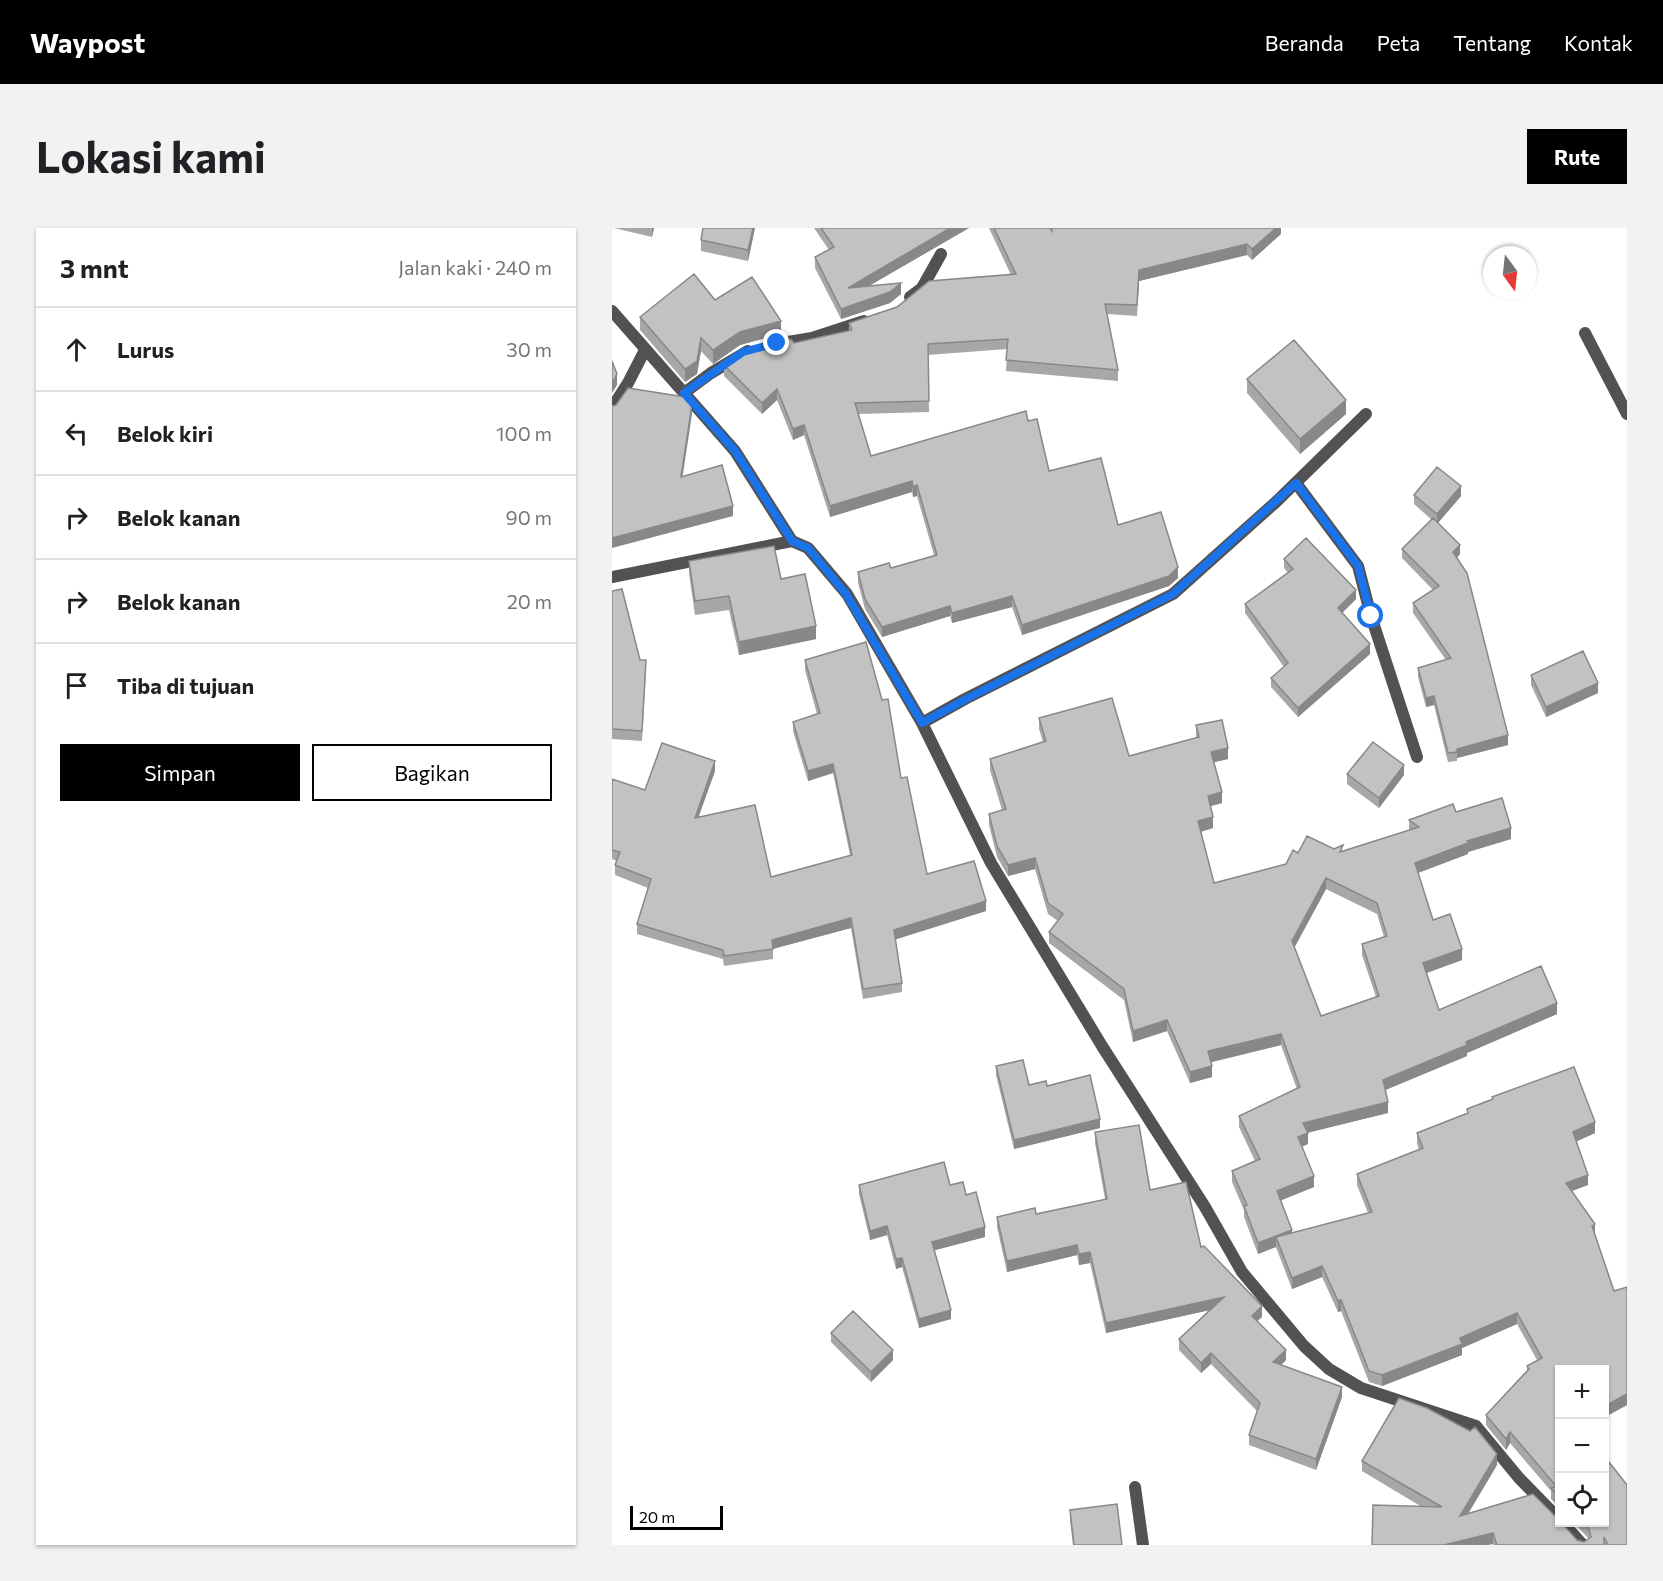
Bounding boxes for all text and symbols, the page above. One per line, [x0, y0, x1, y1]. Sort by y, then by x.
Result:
text: Waypost [30, 25, 145, 59]
text: Beranda [1265, 30, 1344, 55]
text: Peta [1377, 30, 1420, 55]
text: Tentang [1453, 30, 1531, 55]
text: Kontak [1564, 30, 1633, 55]
button: Rute [1527, 129, 1627, 184]
text: Lokasi kami [36, 130, 266, 182]
north arrow [1483, 246, 1537, 300]
text: 3 mnt [60, 252, 129, 283]
text: Jalan kaki · 240 m [398, 255, 552, 279]
route end [763, 329, 789, 355]
icon: ahead [60, 333, 93, 366]
text: Lurus [117, 336, 174, 363]
text: 30 m [506, 337, 552, 361]
icon: left [60, 417, 93, 450]
text: Belok kiri [117, 420, 213, 447]
text: 100 m [496, 421, 552, 445]
icon: right [60, 501, 93, 534]
text: Belok kanan [117, 504, 240, 531]
text: 90 m [506, 505, 552, 529]
icon: right [60, 585, 93, 618]
text: Belok kanan [117, 588, 240, 615]
text: 20 m [507, 589, 552, 613]
route start [1357, 602, 1383, 628]
icon: arrive [60, 669, 93, 702]
text: Tiba di tujuan [117, 672, 254, 699]
button: Simpan [60, 744, 300, 801]
button: Bagikan [312, 744, 552, 801]
map controls [1555, 1365, 1609, 1527]
button: + [1555, 1365, 1609, 1419]
button: − [1555, 1419, 1609, 1473]
button: locate [1555, 1473, 1609, 1527]
scale bar [630, 1503, 723, 1530]
text: 20 m [639, 1507, 675, 1526]

